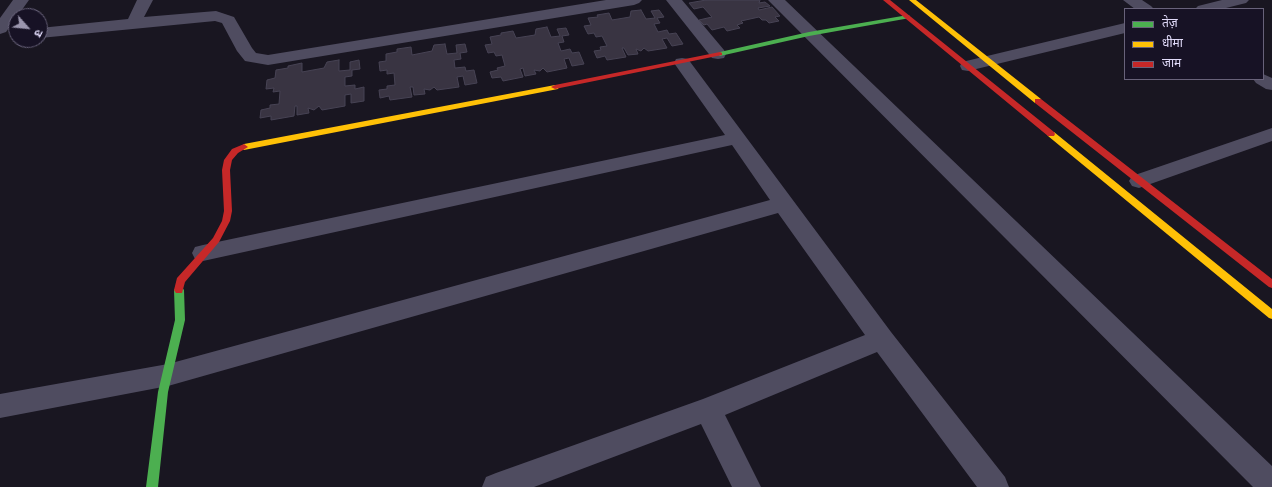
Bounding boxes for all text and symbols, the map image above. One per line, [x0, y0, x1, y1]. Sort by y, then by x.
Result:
north arrow [8, 8, 48, 48]
legend [1124, 8, 1264, 80]
text: तेज़ [1162, 16, 1178, 30]
text: उ [31, 27, 45, 39]
text: धीमा [1162, 36, 1183, 50]
text: जाम [1162, 56, 1181, 70]

